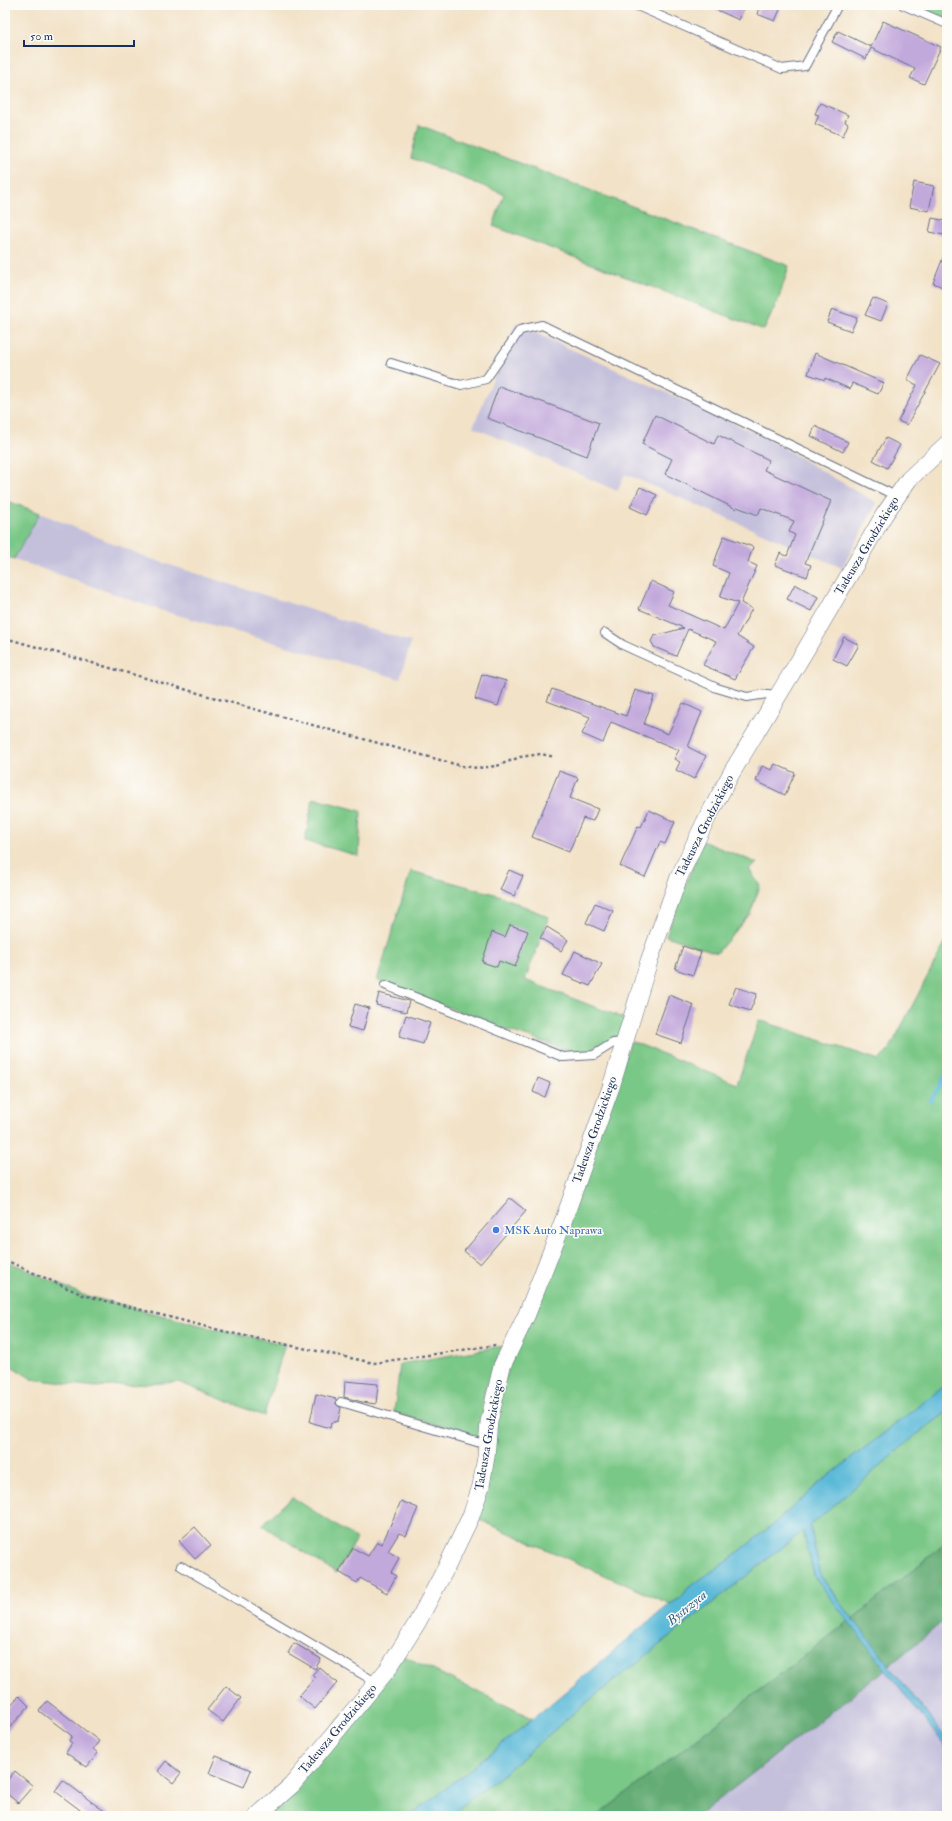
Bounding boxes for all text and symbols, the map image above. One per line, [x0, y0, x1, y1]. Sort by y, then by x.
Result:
scale bar [24, 22, 134, 48]
text: 50 m [30, 29, 54, 44]
street label: Tadeusza Grodzickiego [832, 494, 903, 598]
street label: Tadeusza Grodzickiego [673, 772, 737, 880]
street label: Tadeusza Grodzickiego [570, 1074, 620, 1186]
place label: MSK Auto Naprawa [504, 1223, 603, 1238]
marker: MSK Auto Naprawa [491, 1225, 501, 1235]
street label: Tadeusza Grodzickiego [472, 1378, 506, 1492]
water label: Bystrzyca [663, 1587, 710, 1629]
street label: Tadeusza Grodzickiego [296, 1681, 380, 1777]

